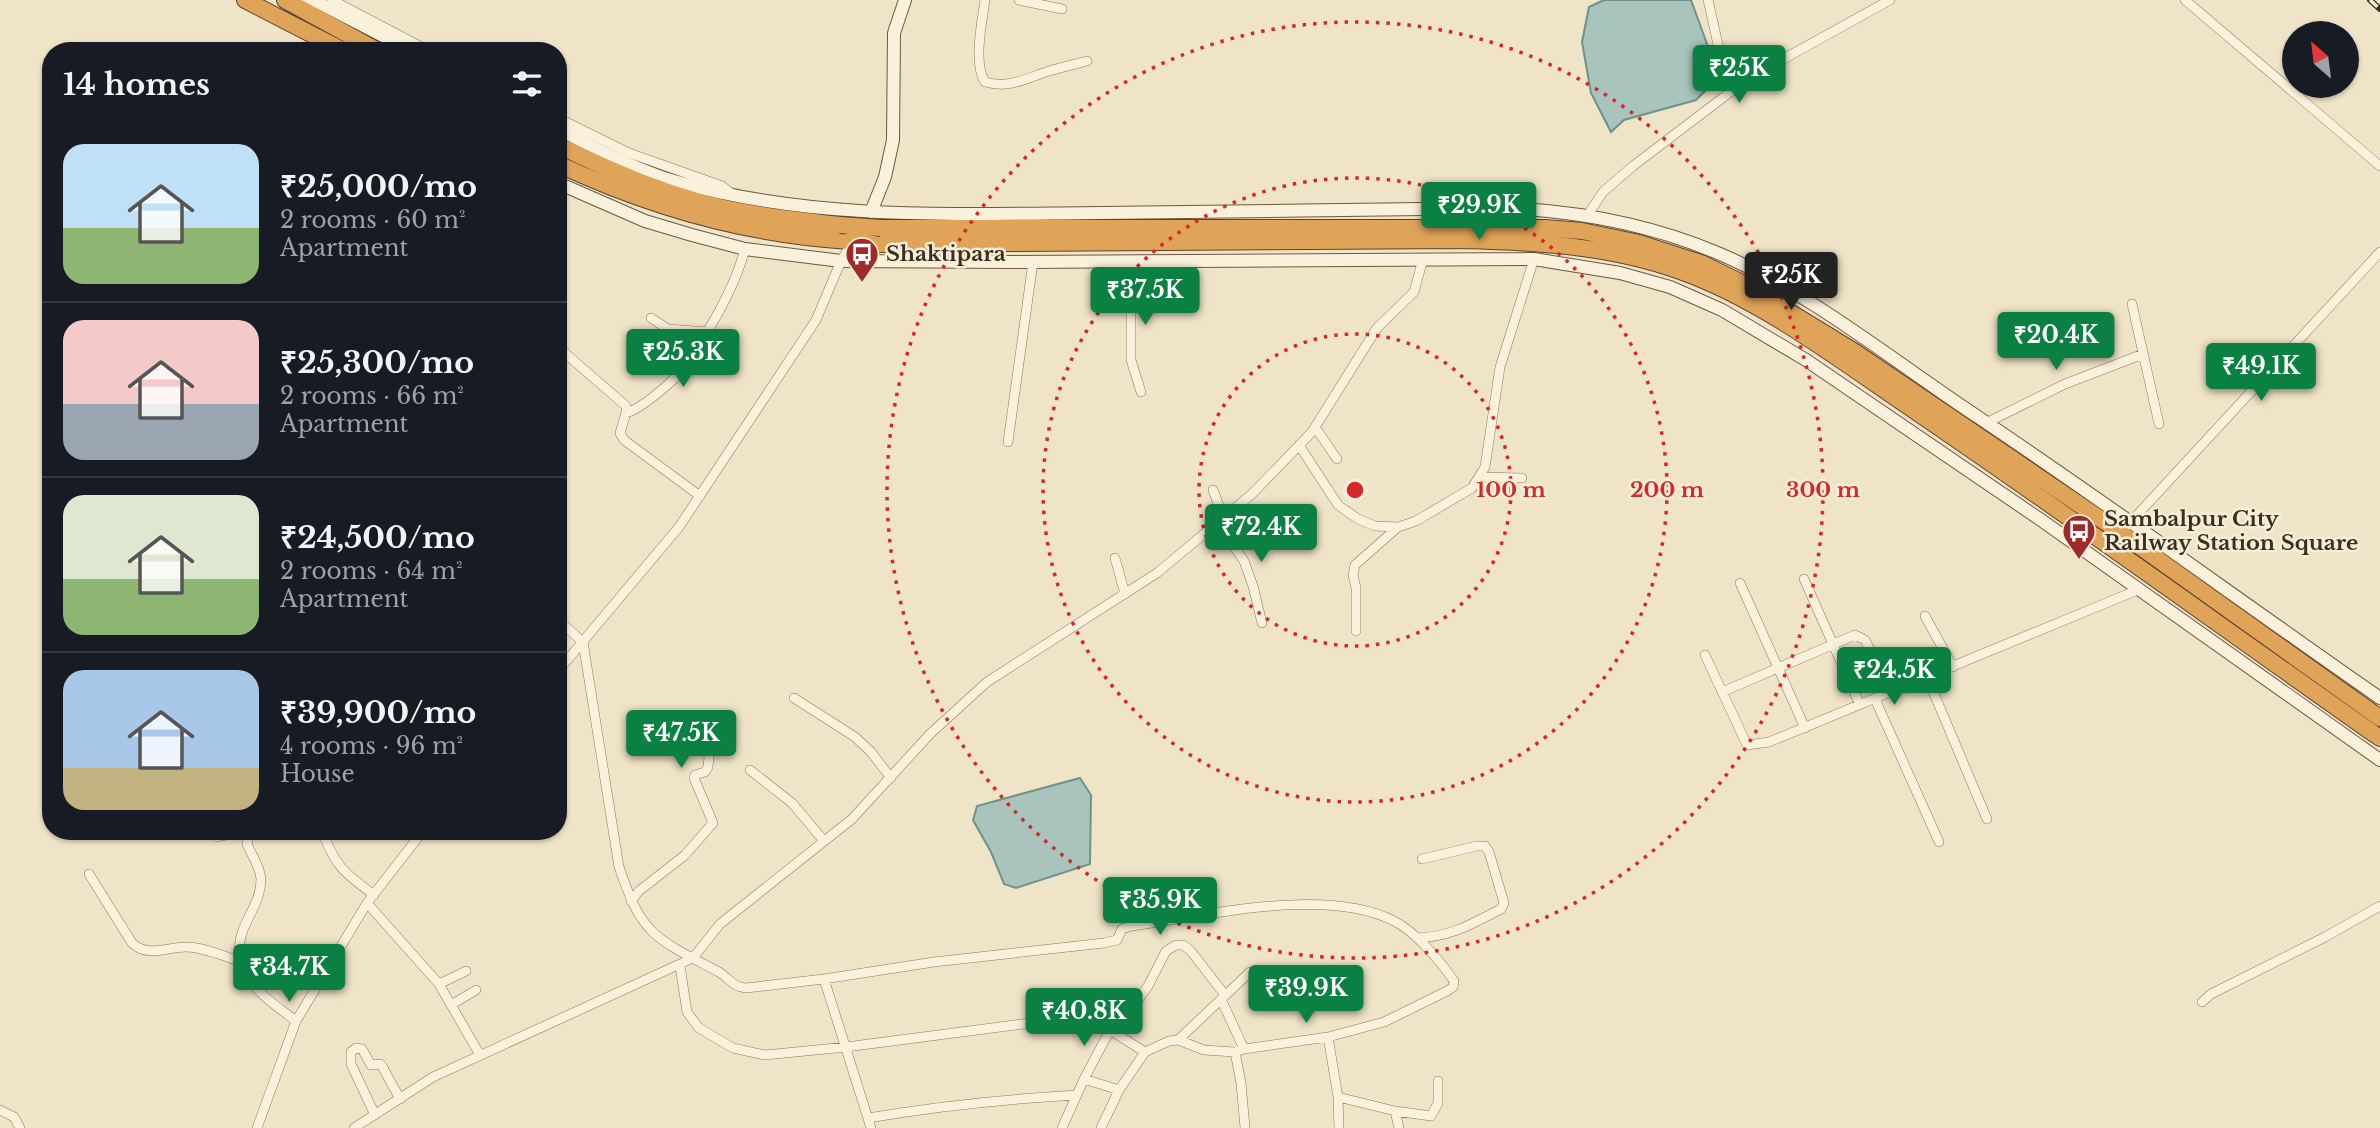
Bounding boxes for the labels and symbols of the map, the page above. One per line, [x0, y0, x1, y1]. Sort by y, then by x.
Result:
north arrow [2282, 21, 2359, 98]
pin: ₹25K [1698, 46, 1780, 105]
pin: ₹29.9K [1422, 182, 1536, 242]
bus stop icon: Shaktipara [843, 235, 881, 284]
place label: Shaktipara [886, 241, 1006, 267]
pin: ₹25K [1750, 252, 1832, 312]
pin: ₹37.5K [1088, 268, 1202, 327]
pin: ₹20.4K [1999, 312, 2113, 372]
pin: ₹25.3K [626, 330, 740, 389]
pin: ₹49.1K [2204, 344, 2318, 403]
text: 100 m [1476, 477, 1546, 503]
text: 200 m [1630, 477, 1704, 503]
text: 300 m [1786, 477, 1860, 503]
centre of rings [1343, 478, 1367, 502]
pin: ₹72.4K [1204, 504, 1318, 564]
place label: Sambalpur City Railway Station Square [2104, 506, 2358, 556]
bus stop icon: Sambalpur City Railway Station Square [2060, 512, 2098, 561]
pin: ₹24.5K [1837, 648, 1951, 707]
pin: ₹47.5K [624, 710, 738, 770]
pin: ₹35.9K [1103, 878, 1217, 937]
pin: ₹34.7K [232, 944, 346, 1004]
pin: ₹39.9K [1249, 965, 1363, 1025]
pin: ₹40.8K [1027, 988, 1141, 1048]

